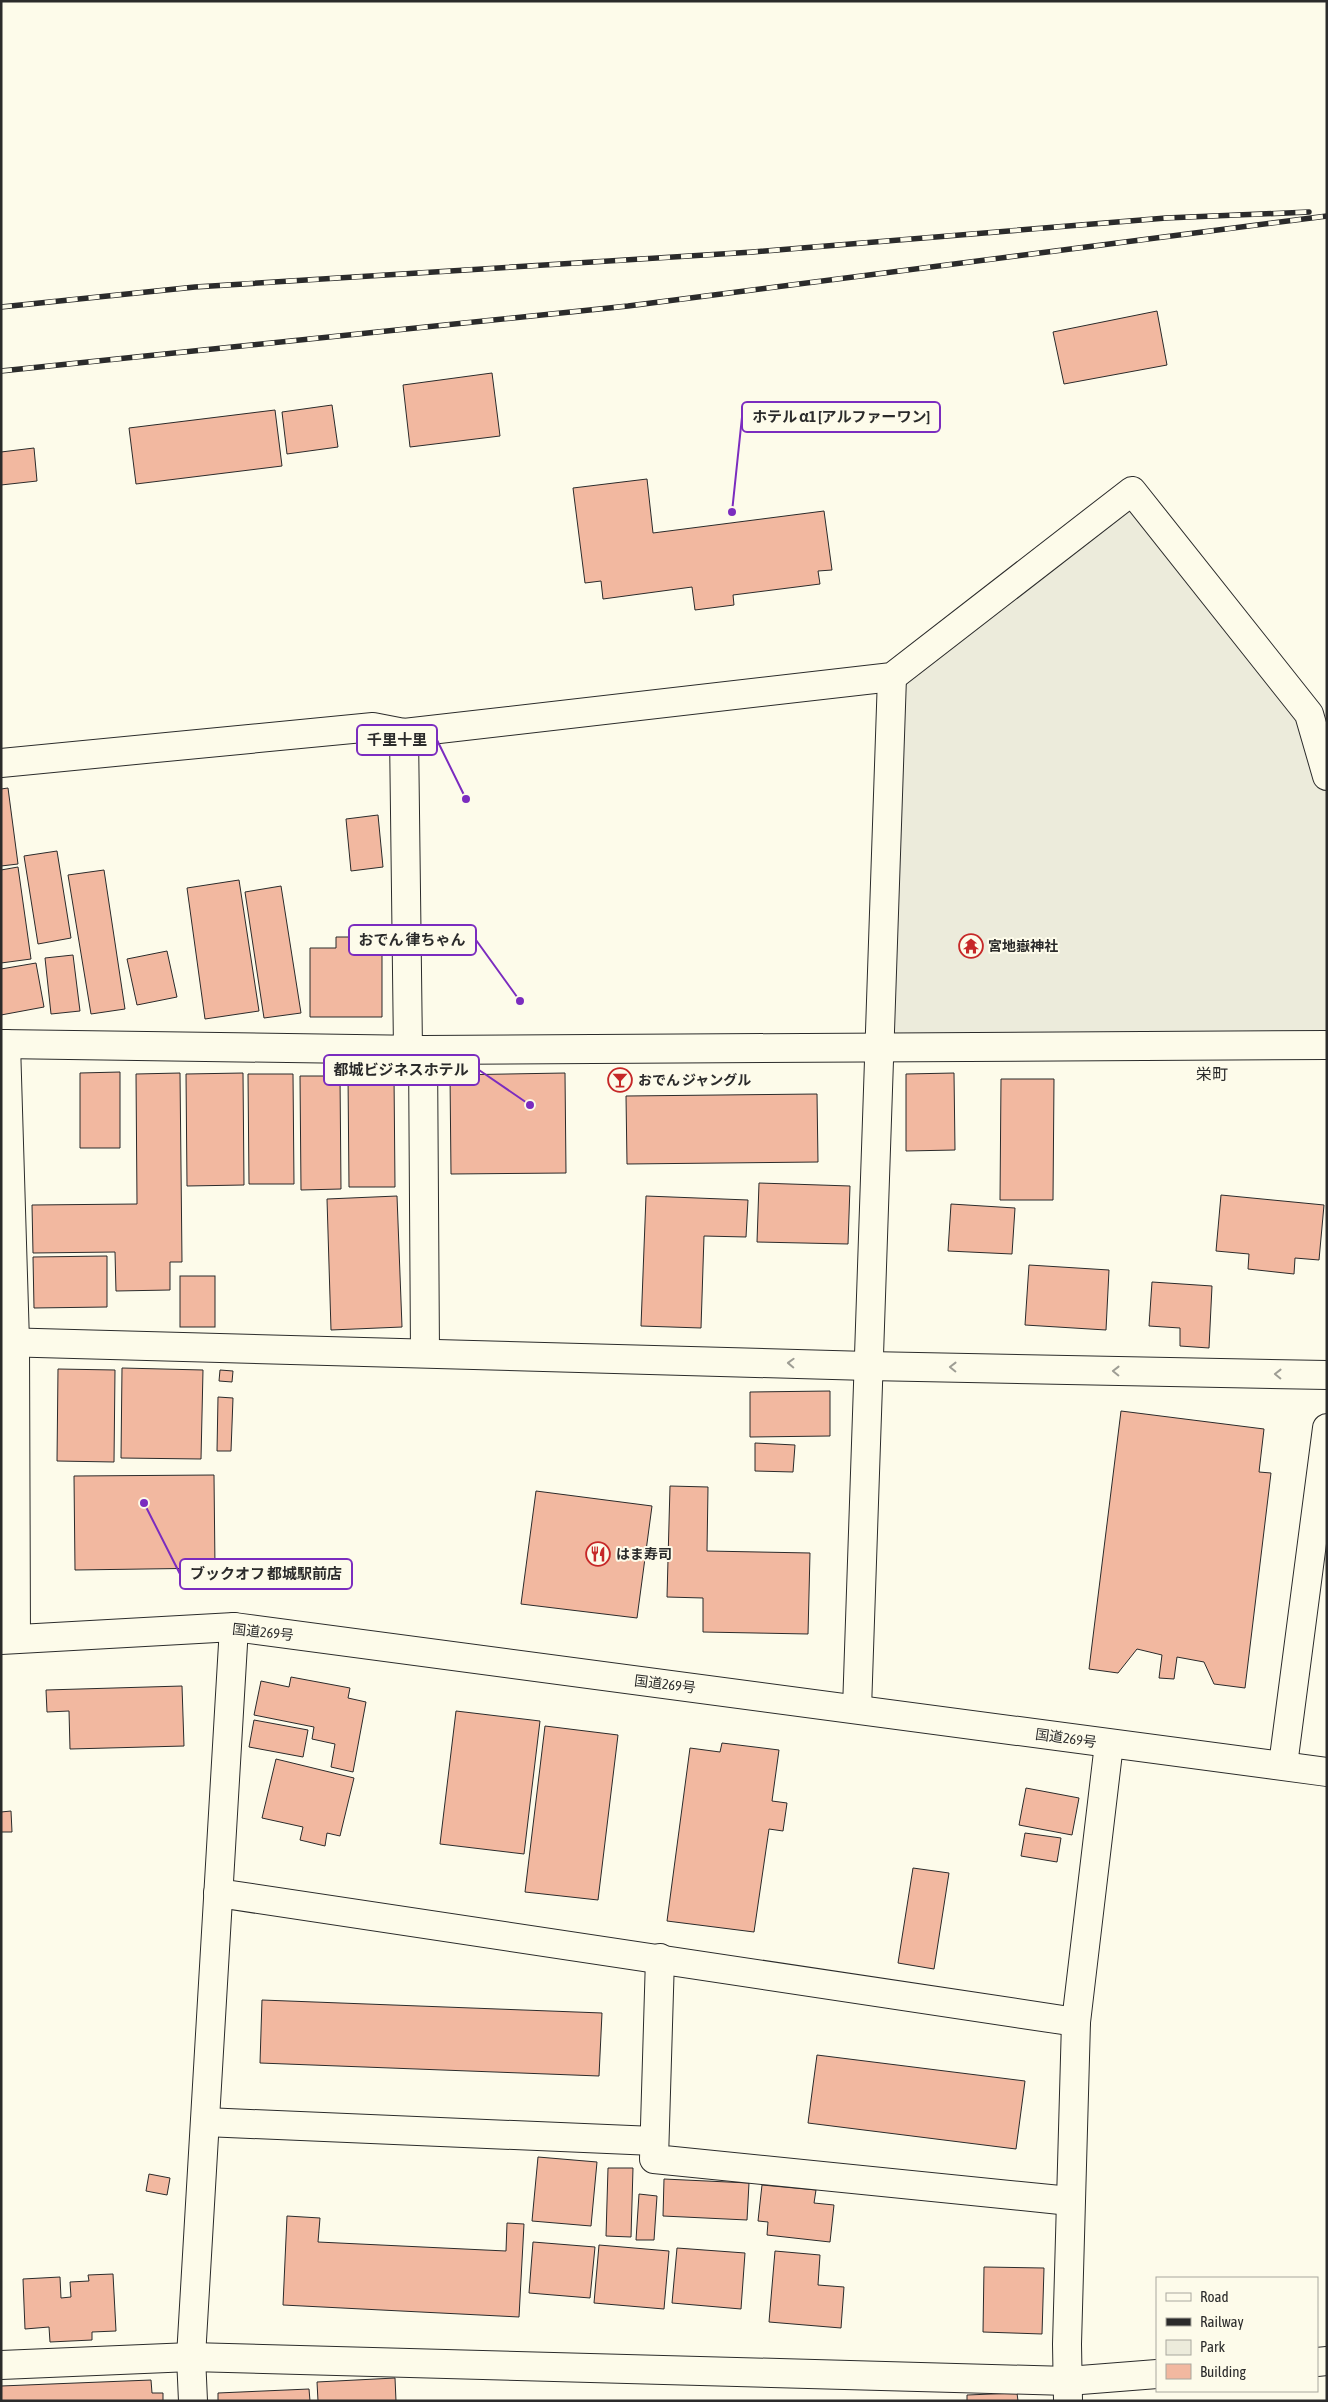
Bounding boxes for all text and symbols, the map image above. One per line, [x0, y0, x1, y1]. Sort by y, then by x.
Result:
callout: ホテル α1 [アルファーワン] [742, 402, 940, 432]
text: ホテル α1 [アルファーワン] [752, 408, 930, 425]
callout: 千里十里 [357, 725, 437, 755]
text: 千里十里 [367, 731, 427, 748]
callout: おでん 律ちゃん [349, 925, 476, 955]
text: おでん 律ちゃん [358, 931, 466, 948]
temple icon: 宮地嶽神社 [958, 933, 984, 959]
place label: 宮地嶽神社 [988, 938, 1058, 954]
callout: 都城ビジネスホテル [324, 1055, 479, 1085]
text: 都城ビジネスホテル [333, 1061, 469, 1078]
district label: 栄町 [1196, 1065, 1228, 1083]
bar icon: おでん ジャングル [607, 1067, 633, 1093]
place label: おでん ジャングル [638, 1072, 751, 1088]
one-way arrow [786, 1358, 794, 1369]
one-way arrow [949, 1362, 957, 1373]
one-way arrow [1111, 1366, 1119, 1376]
one-way arrow [1274, 1369, 1282, 1379]
restaurant icon: はま寿司 [585, 1541, 611, 1567]
place label: はま寿司 [616, 1546, 672, 1562]
callout: ブックオフ 都城駅前店 [180, 1559, 352, 1589]
text: ブックオフ 都城駅前店 [190, 1565, 342, 1582]
street label: 国道269号 [231, 1621, 295, 1643]
street label: 国道269号 [633, 1672, 697, 1696]
street label: 国道269号 [1034, 1726, 1098, 1750]
legend [1156, 2277, 1318, 2392]
text: Road [1200, 2288, 1229, 2305]
text: Railway [1200, 2313, 1244, 2330]
text: Park [1200, 2338, 1225, 2355]
text: Building [1200, 2363, 1246, 2380]

